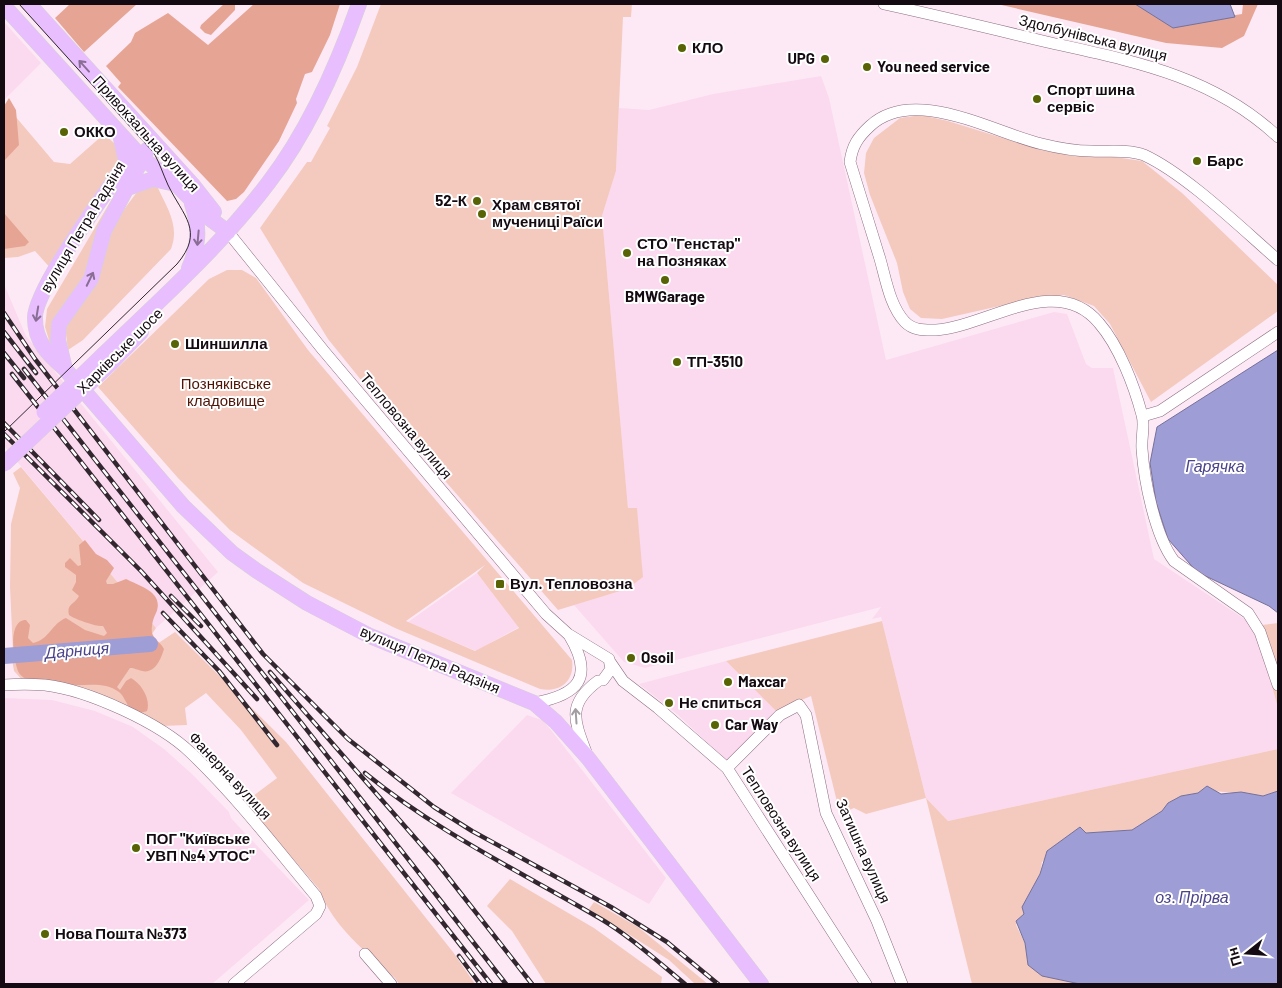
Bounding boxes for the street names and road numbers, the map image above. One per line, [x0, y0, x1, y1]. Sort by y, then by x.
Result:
street label: Здолбунівська вулиця [1017, 10, 1169, 64]
street label: Привокзальна вулиця [90, 71, 204, 195]
street label: вулиця Петра Радзіня [36, 158, 129, 295]
street label: Харківське шосе [73, 304, 166, 397]
street label: Тепловозна вулиця [357, 369, 456, 482]
street label: вулиця Петра Радзіня [358, 621, 503, 697]
street label: Фанерна вулиця [186, 728, 276, 823]
street label: Тепловозна вулиця [738, 763, 826, 884]
street label: Затишна вулиця [833, 795, 895, 906]

